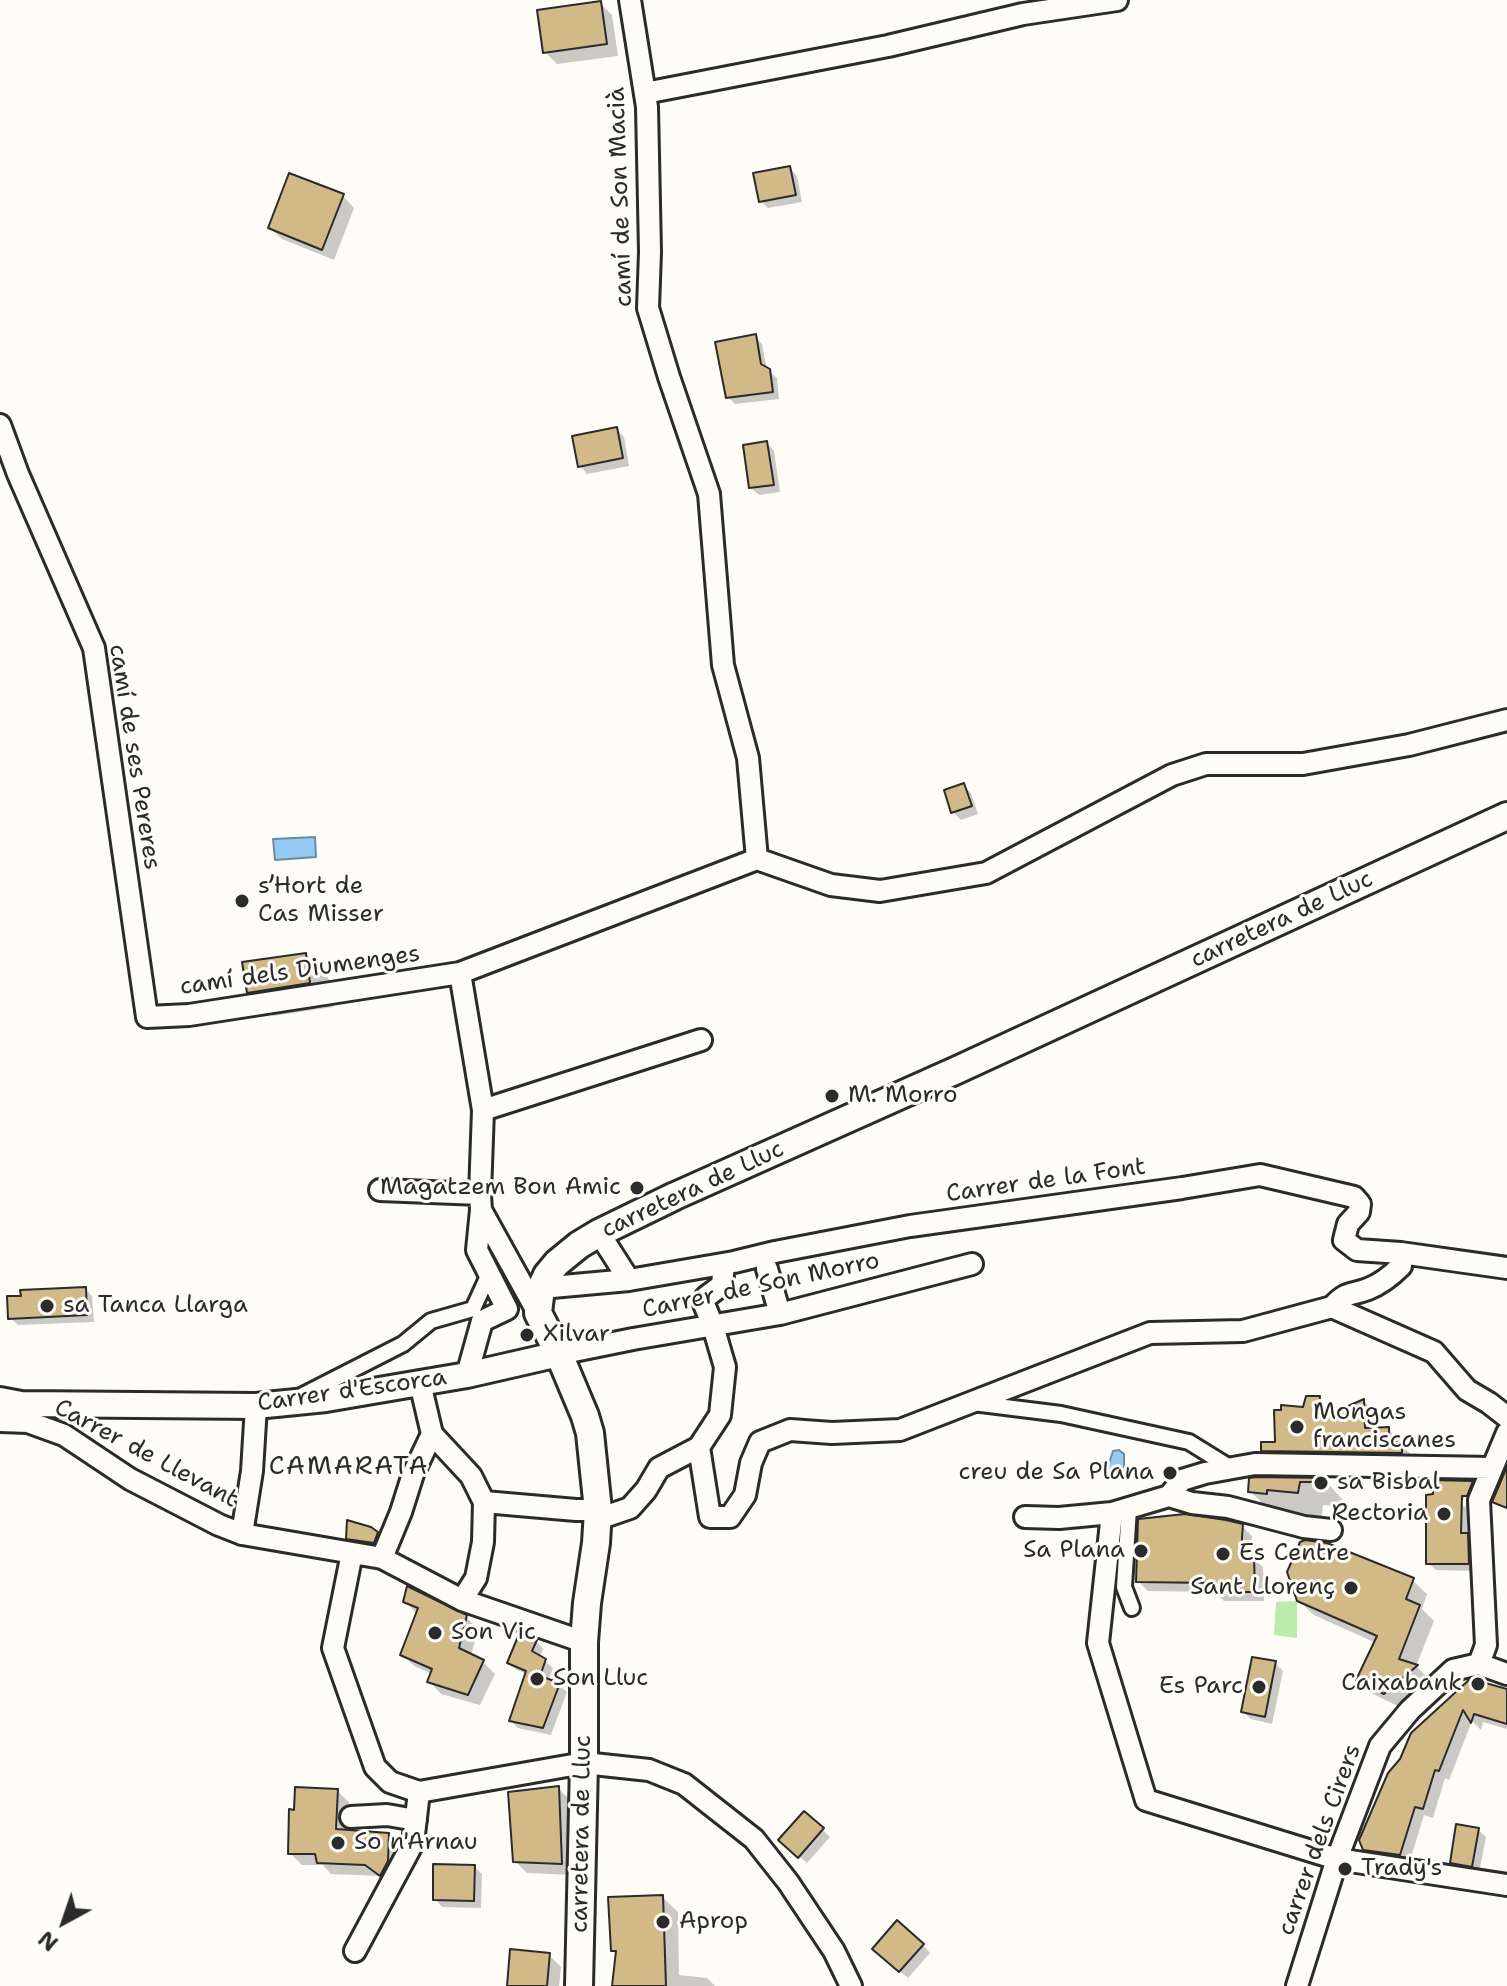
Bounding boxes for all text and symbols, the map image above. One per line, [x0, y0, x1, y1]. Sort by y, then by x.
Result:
street label: camí de Son Macià [603, 87, 639, 307]
street label: camí de ses Pereres [102, 642, 166, 872]
street label: carretera de Lluc [1186, 865, 1378, 975]
place label: s’Hort de Cas Misser [258, 873, 384, 929]
marker: s’Hort de Cas Misser [233, 892, 251, 910]
street label: camí dels Diumenges [178, 940, 422, 1002]
place label: M. Morro [848, 1082, 958, 1110]
marker: M. Morro [823, 1087, 841, 1105]
street label: carretera de Lluc [597, 1135, 789, 1245]
street label: Carrer de la Font [944, 1153, 1148, 1209]
place label: Magatzem Bon Amic [380, 1174, 621, 1202]
marker: Magatzem Bon Amic [628, 1179, 646, 1197]
street label: Carrer de Son Morro [640, 1247, 882, 1325]
place label: sa Tanca Llarga [63, 1292, 248, 1320]
marker: sa Tanca Llarga [38, 1297, 56, 1315]
place label: Xilvar [543, 1321, 610, 1349]
marker: Xilvar [518, 1326, 536, 1344]
street label: Carrer d'Escorca [256, 1363, 448, 1419]
street label: Carrer de Llevant [49, 1393, 243, 1515]
place label: Mongas franciscanes [1313, 1399, 1456, 1455]
marker: Mongas franciscanes [1288, 1418, 1306, 1436]
district label: CAMARATA [269, 1451, 429, 1483]
place label: creu de Sa Plana [959, 1459, 1154, 1487]
marker: creu de Sa Plana [1161, 1464, 1179, 1482]
place label: sa Bisbal [1337, 1469, 1440, 1497]
marker: sa Bisbal [1312, 1474, 1330, 1492]
place label: Rectoria [1331, 1500, 1428, 1528]
marker: Rectoria [1435, 1505, 1453, 1523]
place label: Sa Plana [1023, 1537, 1125, 1565]
place label: Es Centre [1239, 1540, 1349, 1568]
marker: Sa Plana [1132, 1542, 1150, 1560]
marker: Es Centre [1214, 1545, 1232, 1563]
place label: Sant Llorenç [1190, 1574, 1335, 1602]
marker: Sant Llorenç [1342, 1579, 1360, 1597]
place label: Son Vic [451, 1619, 536, 1647]
marker: Son Vic [426, 1624, 444, 1642]
place label: Son Lluc [553, 1665, 648, 1693]
marker: Son Lluc [528, 1670, 546, 1688]
place label: Caixabank [1341, 1670, 1462, 1698]
place label: Es Parc [1159, 1673, 1243, 1701]
marker: Caixabank [1469, 1675, 1487, 1693]
marker: Es Parc [1250, 1678, 1268, 1696]
street label: carretera de Lluc [566, 1735, 598, 1933]
street label: carrer dels Cirers [1272, 1740, 1368, 1940]
place label: So n'Arnau [354, 1829, 478, 1857]
marker: So n'Arnau [329, 1834, 347, 1852]
place label: Trady's [1361, 1855, 1442, 1883]
marker: Trady's [1336, 1860, 1354, 1878]
north arrow [24, 1882, 104, 1962]
place label: Aprop [679, 1908, 748, 1936]
marker: Aprop [654, 1913, 672, 1931]
text: N [32, 1924, 64, 1957]

